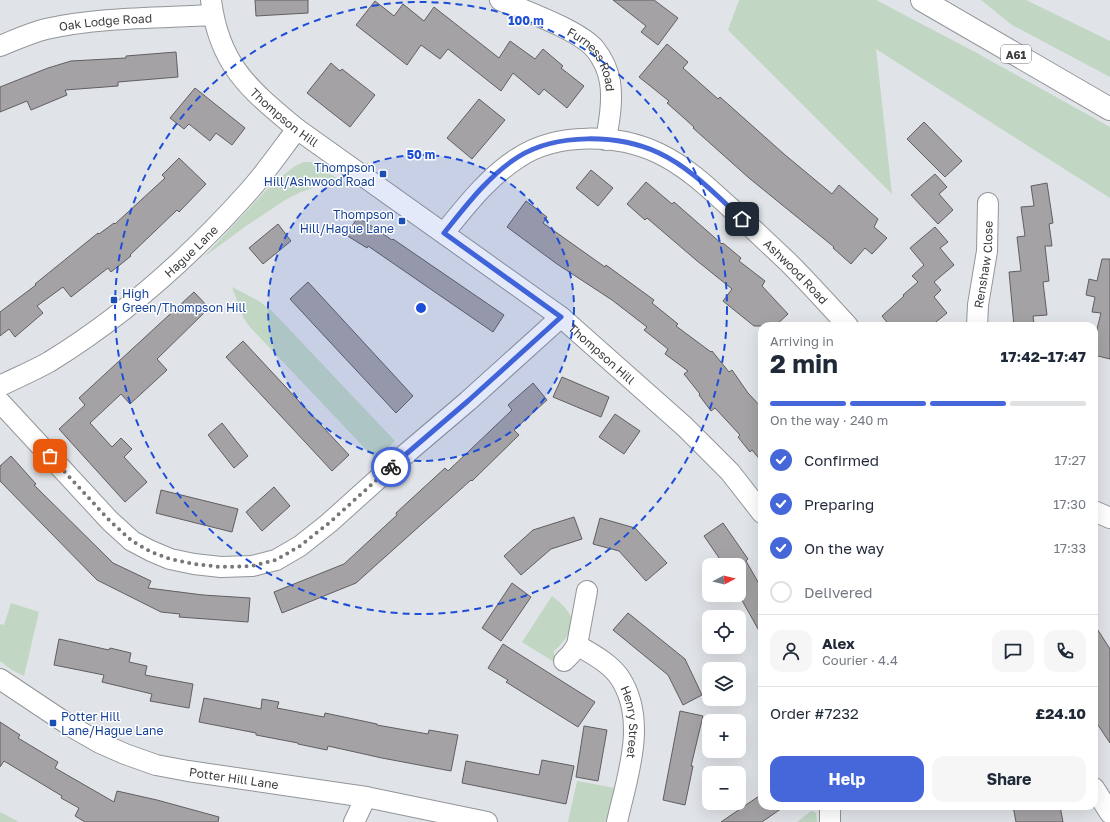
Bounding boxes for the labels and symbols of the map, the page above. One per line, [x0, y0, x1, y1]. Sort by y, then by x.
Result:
street label: Oak Lodge Road [58, 10, 152, 34]
text: 100 m [508, 13, 544, 28]
street label: Furness Road [565, 24, 618, 92]
road number: A61 [1001, 45, 1031, 63]
street label: Thompson Hill [247, 84, 322, 150]
text: 50 m [407, 147, 435, 162]
place label: Thompson Hill/Ashwood Road [264, 160, 375, 189]
marker: Thompson Hill/Ashwood Road [378, 169, 388, 179]
pin [725, 202, 759, 236]
place label: Thompson Hill/Hague Lane [300, 207, 394, 236]
marker: Thompson Hill/Hague Lane [397, 216, 407, 226]
street label: Renshaw Close [970, 221, 995, 309]
street label: Hague Lane [161, 222, 221, 280]
street label: Ashwood Road [761, 236, 831, 307]
place label: High Green/Thompson Hill [122, 286, 246, 315]
marker: High Green/Thompson Hill [109, 295, 119, 305]
centre of rings [414, 301, 428, 315]
street label: Thompson Hill [566, 320, 639, 387]
pin [33, 439, 67, 473]
courier [371, 447, 411, 487]
north arrow [702, 558, 746, 602]
street label: Henry Street [618, 683, 642, 760]
place label: Potter Hill Lane/Hague Lane [61, 709, 163, 738]
marker: Potter Hill Lane/Hague Lane [48, 718, 58, 728]
street label: Potter Hill Lane [188, 764, 280, 792]

